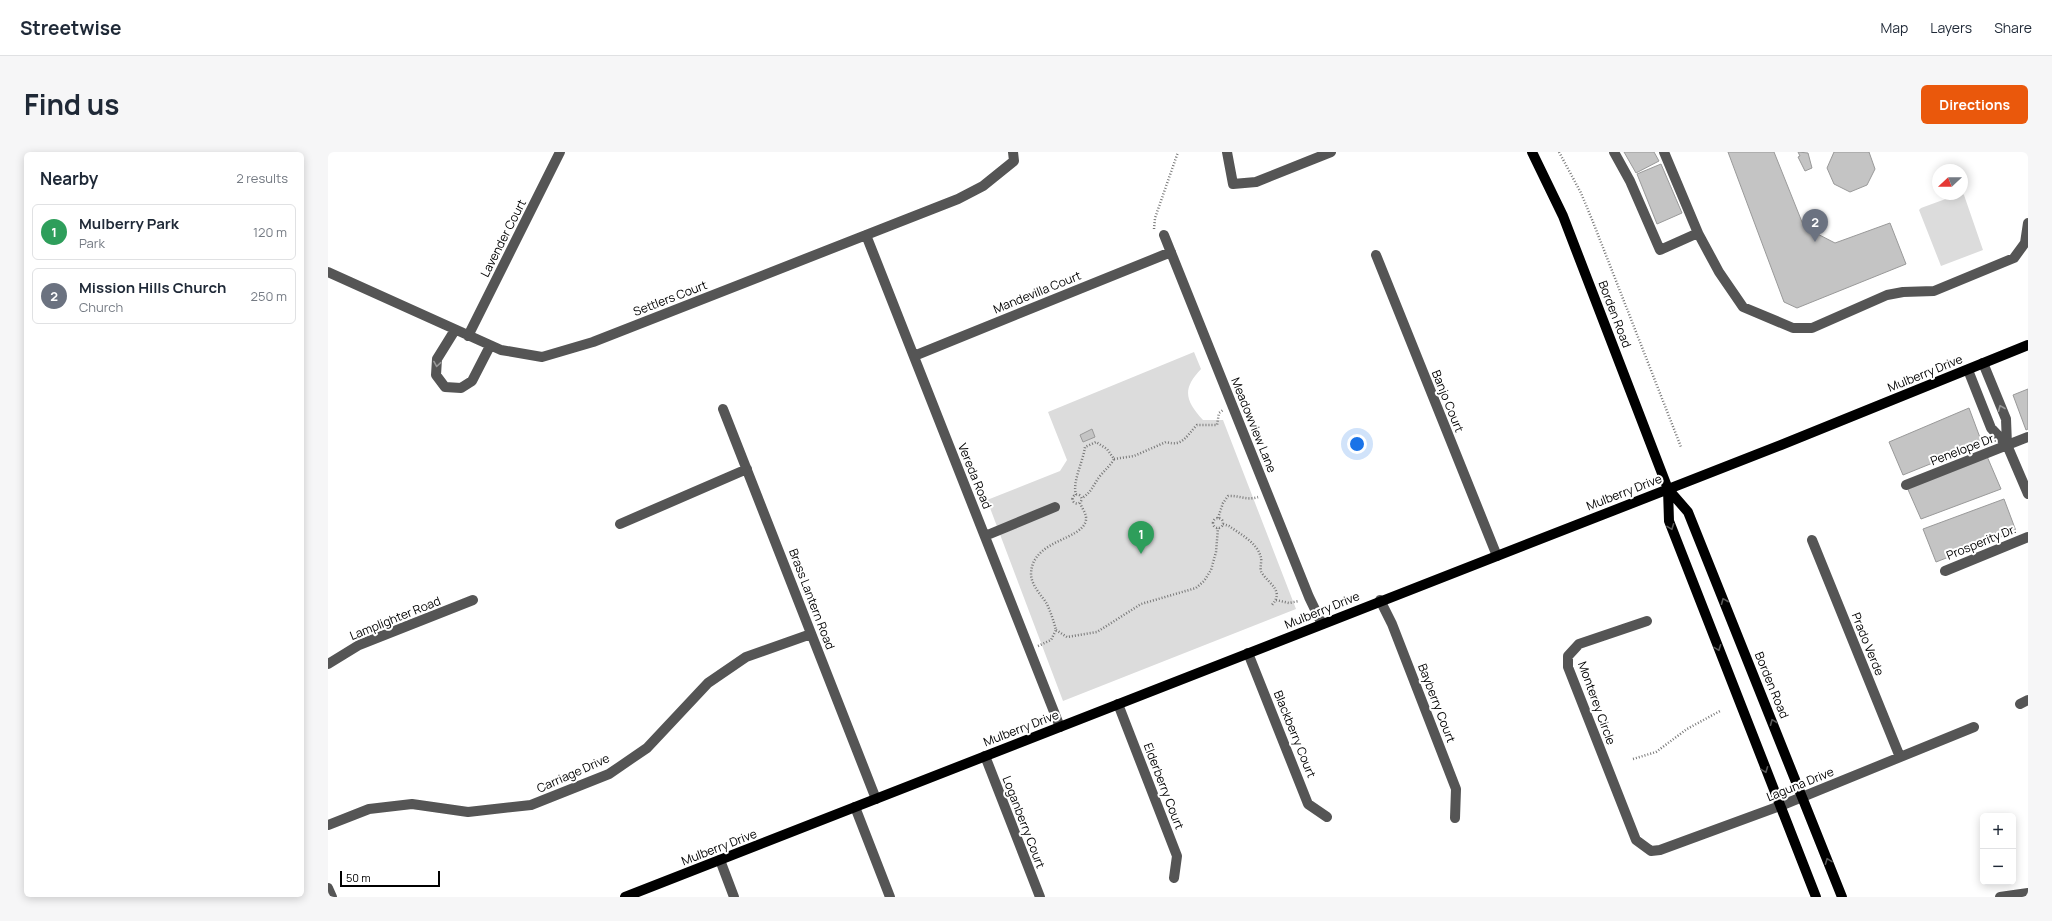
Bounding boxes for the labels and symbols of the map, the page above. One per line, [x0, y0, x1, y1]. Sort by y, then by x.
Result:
north arrow [1932, 164, 1968, 200]
street label: Lavender Court [476, 196, 530, 280]
pin: 2 [1802, 209, 1828, 242]
street label: Mandevilla Court [991, 267, 1084, 317]
street label: Settlers Court [631, 276, 710, 320]
street label: Borden Road [1594, 278, 1636, 350]
street label: Mulberry Drive [1885, 350, 1965, 396]
one-way arrow [433, 361, 442, 367]
street label: Banjo Court [1428, 367, 1468, 435]
street label: Meadowview Lane [1227, 375, 1281, 475]
one-way arrow [1998, 404, 2006, 411]
street label: Penelope Dr. [1928, 429, 1998, 469]
your location [1347, 434, 1367, 454]
street label: Vereda Road [954, 441, 996, 511]
street label: Mulberry Drive [1584, 470, 1664, 514]
street label: Prosperity Dr. [1944, 520, 2018, 564]
pin: 1 [1128, 521, 1154, 554]
one-way arrow [1666, 524, 1675, 531]
street label: Brass Lantern Road [785, 546, 839, 652]
street label: Mulberry Drive [1282, 587, 1362, 633]
street label: Lamplighter Road [347, 592, 443, 644]
one-way arrow [1721, 598, 1729, 605]
street label: Prado Verde [1848, 610, 1888, 678]
one-way arrow [1713, 645, 1721, 652]
street label: Borden Road [1751, 649, 1793, 721]
street label: Monterey Circle [1574, 659, 1620, 747]
street label: Bayberry Court [1414, 661, 1460, 745]
street label: Blackberry Court [1270, 688, 1320, 780]
street label: Mulberry Drive [981, 706, 1061, 750]
one-way arrow [1770, 718, 1778, 726]
street label: Elderberry Court [1140, 740, 1188, 832]
street label: Carriage Drive [534, 749, 612, 797]
street label: Laguna Drive [1764, 763, 1836, 805]
one-way arrow [1760, 766, 1768, 773]
street label: Loganberry Court [999, 773, 1049, 871]
street label: Mulberry Drive [679, 825, 759, 869]
one-way arrow [1824, 857, 1832, 864]
scale bar [340, 869, 440, 888]

